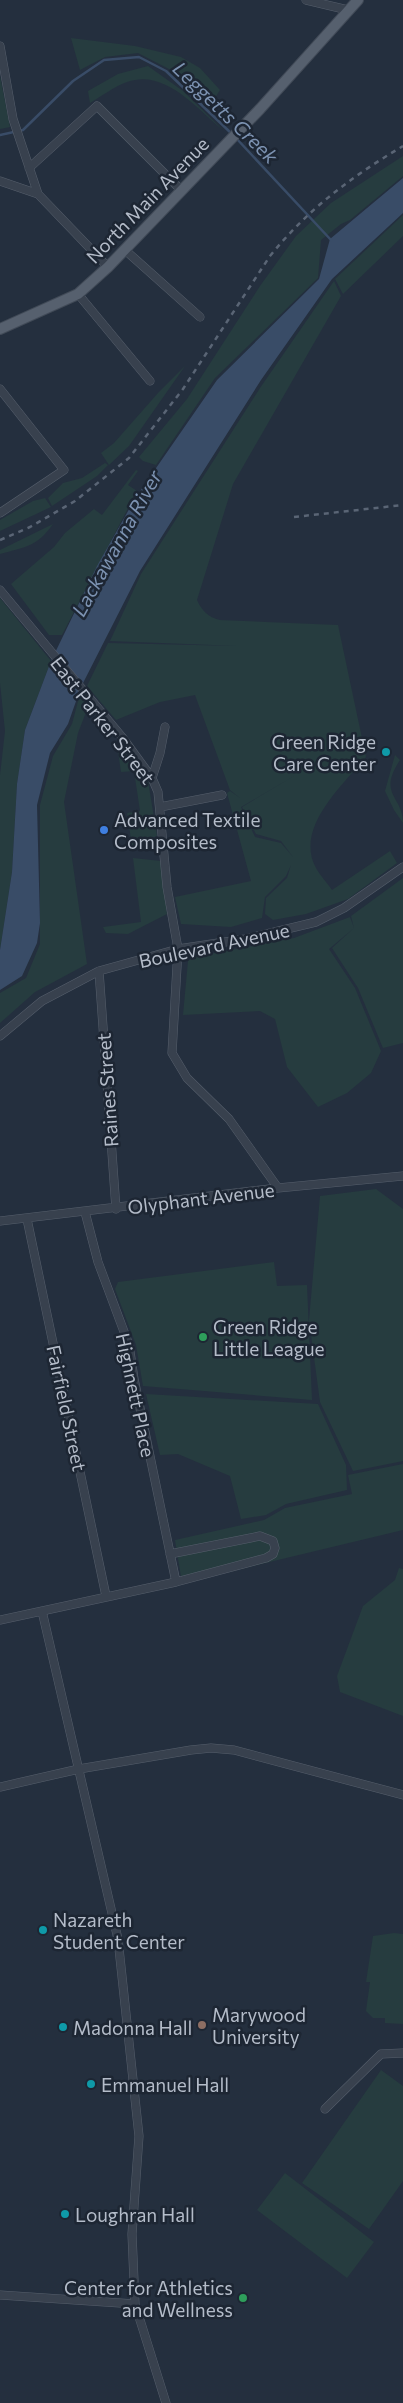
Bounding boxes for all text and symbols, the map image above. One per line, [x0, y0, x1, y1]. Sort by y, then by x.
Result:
water label: Leggetts Creek [169, 56, 284, 169]
street label: North Main Avenue [81, 132, 213, 268]
water label: Lackawanna River [66, 465, 167, 620]
street label: East Parker Street [46, 652, 160, 789]
place label: Green Ridge Care Center [272, 730, 376, 775]
marker: Green Ridge Care Center [380, 746, 392, 758]
place label: Advanced Textile Composites [114, 808, 260, 853]
marker: Advanced Textile Composites [98, 824, 110, 836]
street label: Boulevard Avenue [137, 918, 291, 972]
street label: Raines Street [92, 1032, 122, 1148]
street label: Olyphant Avenue [126, 1178, 276, 1218]
place label: Green Ridge Little League [213, 1315, 325, 1360]
street label: Highnett Place [112, 1331, 160, 1459]
marker: Green Ridge Little League [197, 1331, 209, 1343]
street label: Fairfield Street [42, 1343, 92, 1473]
place label: Nazareth Student Center [53, 1908, 185, 1953]
marker: Nazareth Student Center [37, 1924, 49, 1936]
place label: Marywood University [212, 2003, 306, 2048]
place label: Madonna Hall [73, 2016, 192, 2039]
marker: Marywood University [196, 2019, 208, 2031]
marker: Madonna Hall [57, 2021, 69, 2033]
place label: Emmanuel Hall [101, 2073, 229, 2096]
marker: Emmanuel Hall [85, 2078, 97, 2090]
place label: Loughran Hall [75, 2203, 195, 2226]
marker: Loughran Hall [59, 2208, 71, 2220]
place label: Center for Athletics and Wellness [64, 2276, 233, 2321]
marker: Center for Athletics and Wellness [237, 2292, 249, 2304]

